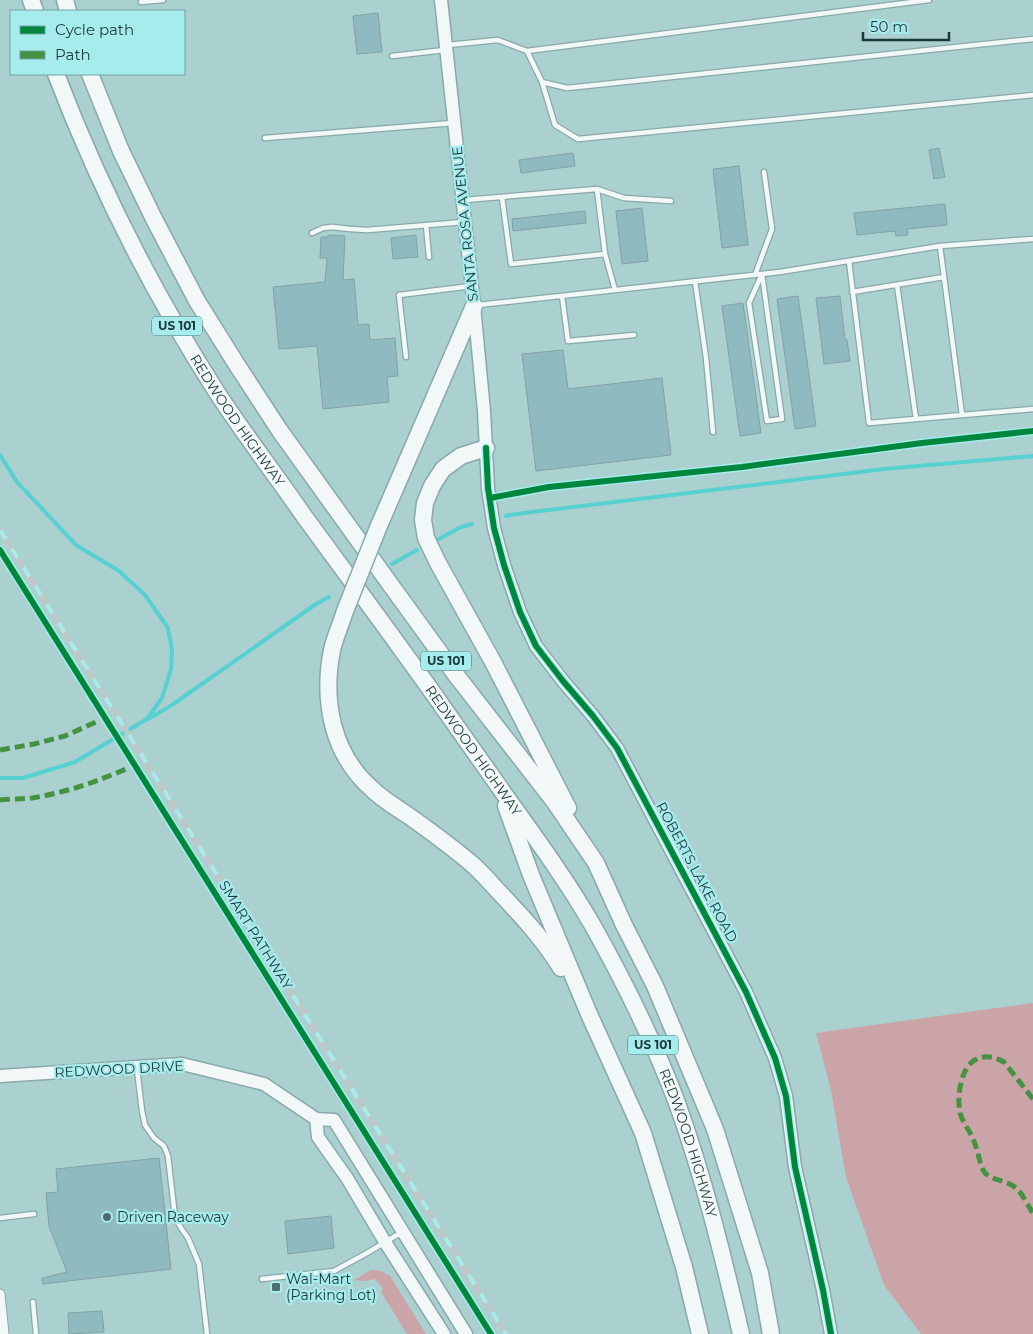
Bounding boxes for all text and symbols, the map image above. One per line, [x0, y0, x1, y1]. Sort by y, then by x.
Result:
legend [10, 10, 185, 75]
scale bar [863, 10, 949, 42]
text: 50 m [870, 17, 908, 36]
text: Cycle path [55, 20, 134, 39]
text: Path [55, 45, 91, 64]
street label: SANTA ROSA AVENUE [448, 146, 482, 302]
road number: US 101 [152, 316, 202, 336]
street label: REDWOOD HIGHWAY [186, 351, 289, 490]
road number: US 101 [421, 651, 471, 670]
street label: REDWOOD HIGHWAY [421, 682, 526, 819]
street label: ROBERTS LAKE ROAD [652, 799, 742, 945]
street label: SMART PATHWAY [215, 877, 297, 993]
road number: US 101 [628, 1036, 678, 1054]
street label: REDWOOD DRIVE [54, 1057, 184, 1081]
street label: REDWOOD HIGHWAY [655, 1066, 721, 1220]
place label: Driven Raceway [117, 1208, 229, 1226]
marker: Driven Raceway [101, 1211, 113, 1223]
place label: Wal-Mart (Parking Lot) [286, 1270, 376, 1304]
marker: Wal-Mart (Parking Lot) [270, 1281, 282, 1293]

